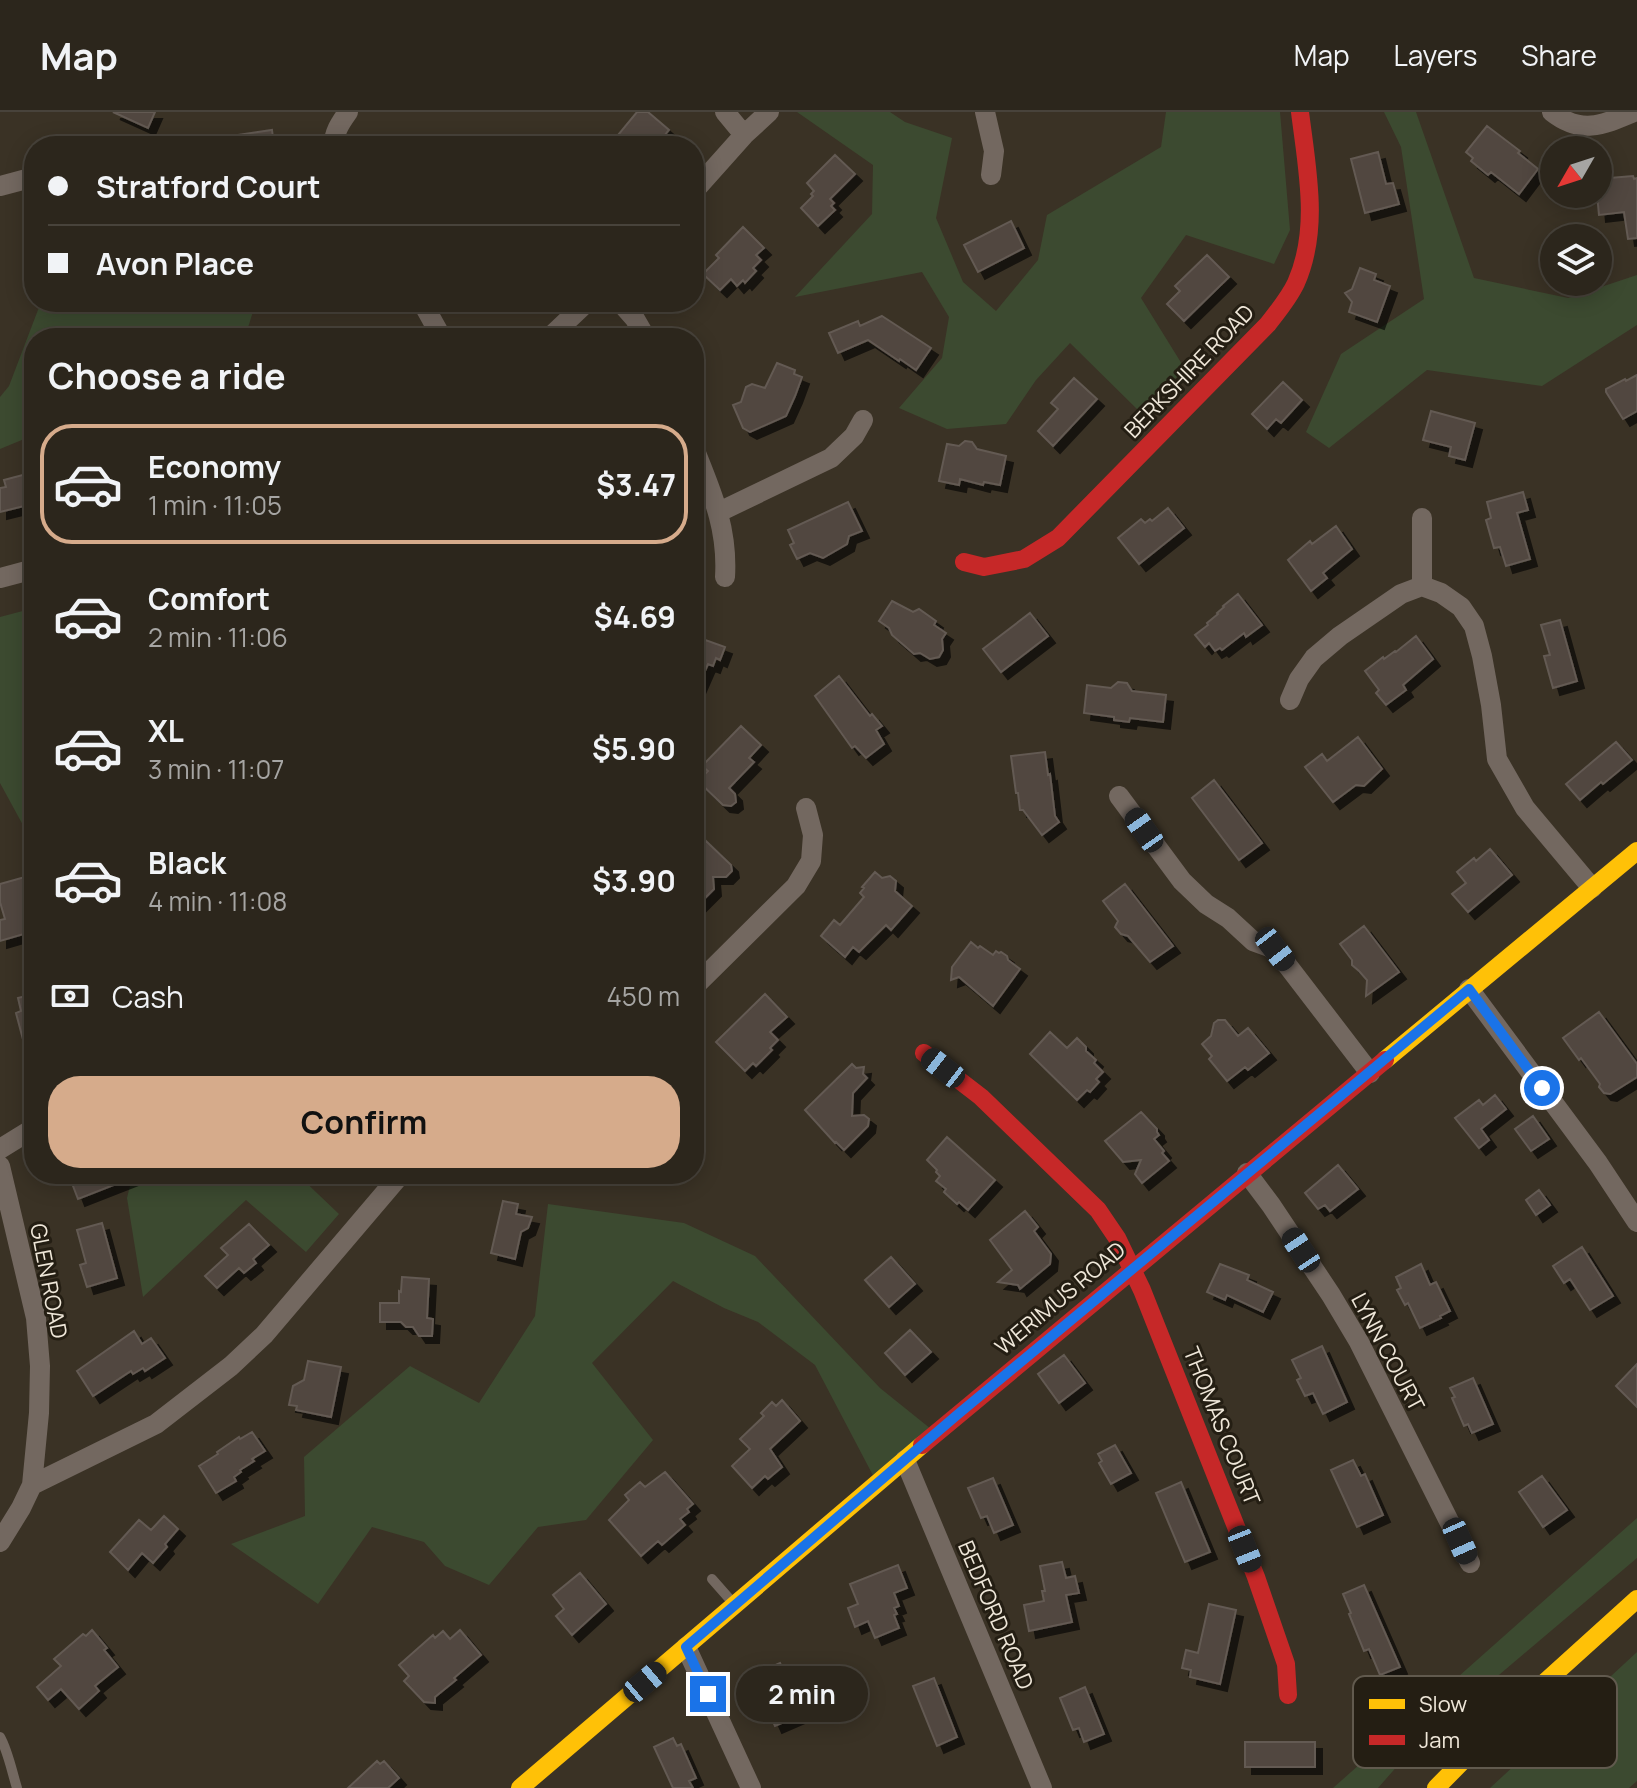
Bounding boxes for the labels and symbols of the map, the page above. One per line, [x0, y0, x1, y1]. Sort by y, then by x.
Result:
north arrow [1540, 136, 1612, 208]
street label: BERKSHIRE ROAD [1117, 298, 1261, 444]
car [1120, 803, 1168, 857]
car [1251, 923, 1299, 975]
car [917, 1044, 969, 1092]
route start [1524, 1070, 1560, 1106]
street label: GLEN ROAD [23, 1221, 75, 1341]
car [1278, 1223, 1324, 1277]
street label: WERIMUS ROAD [989, 1235, 1131, 1361]
street label: LYNN COURT [1344, 1288, 1432, 1416]
street label: THOMAS COURT [1177, 1342, 1267, 1510]
car [1439, 1514, 1481, 1568]
car [1225, 1522, 1265, 1576]
street label: BEDFORD ROAD [951, 1536, 1041, 1694]
car [619, 1657, 671, 1707]
callout: 2 min [736, 1666, 868, 1722]
route end [690, 1676, 726, 1712]
legend [1353, 1676, 1617, 1768]
text: Slow [1419, 1689, 1467, 1719]
text: Jam [1419, 1725, 1460, 1755]

